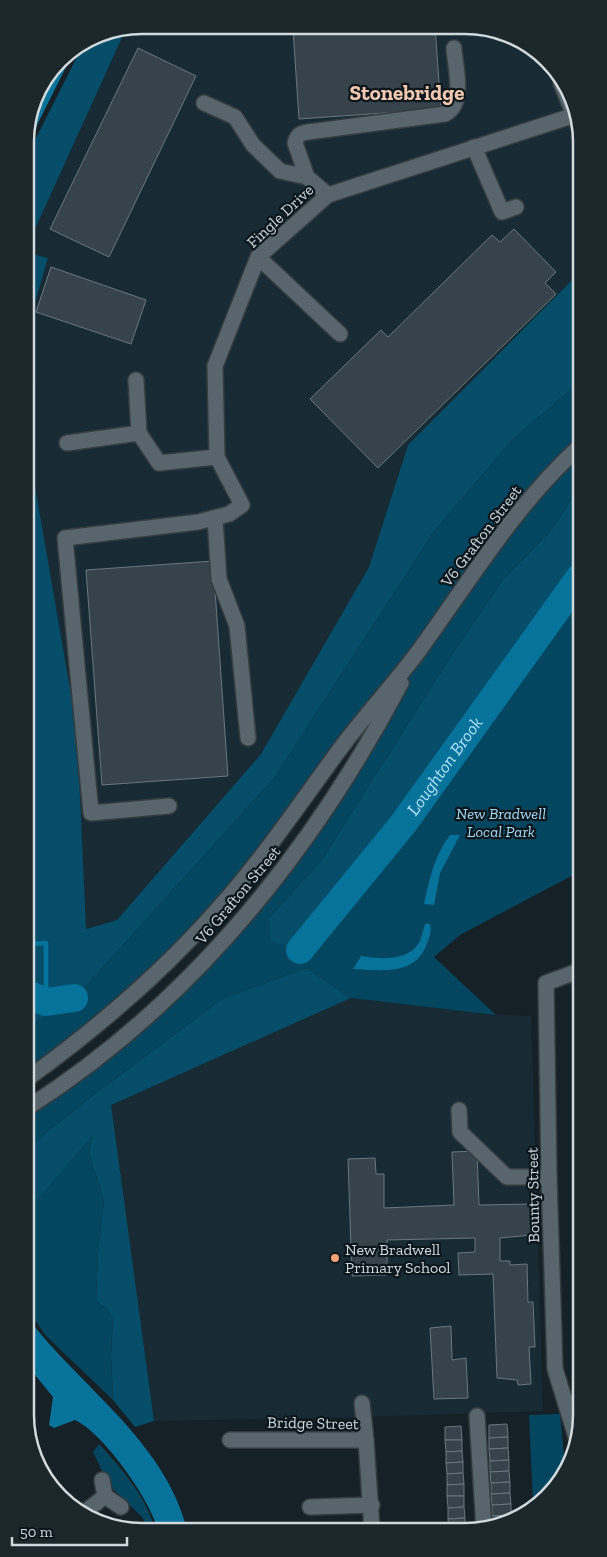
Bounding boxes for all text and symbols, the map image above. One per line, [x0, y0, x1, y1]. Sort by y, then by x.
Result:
district label: Stonebridge [350, 80, 464, 105]
street label: Fingle Drive [243, 180, 317, 252]
street label: V6 Grafton Street [436, 482, 525, 591]
water label: Loughton Brook [402, 713, 487, 820]
park label: New Bradwell Local Park [456, 804, 546, 841]
street label: V6 Grafton Street [191, 842, 285, 949]
street label: Bounty Street [523, 1147, 543, 1243]
place label: New Bradwell Primary School [345, 1240, 451, 1277]
marker: New Bradwell Primary School [329, 1252, 341, 1264]
street label: Bridge Street [267, 1413, 359, 1433]
scale bar [12, 1514, 128, 1546]
text: 50 m [20, 1523, 53, 1541]

